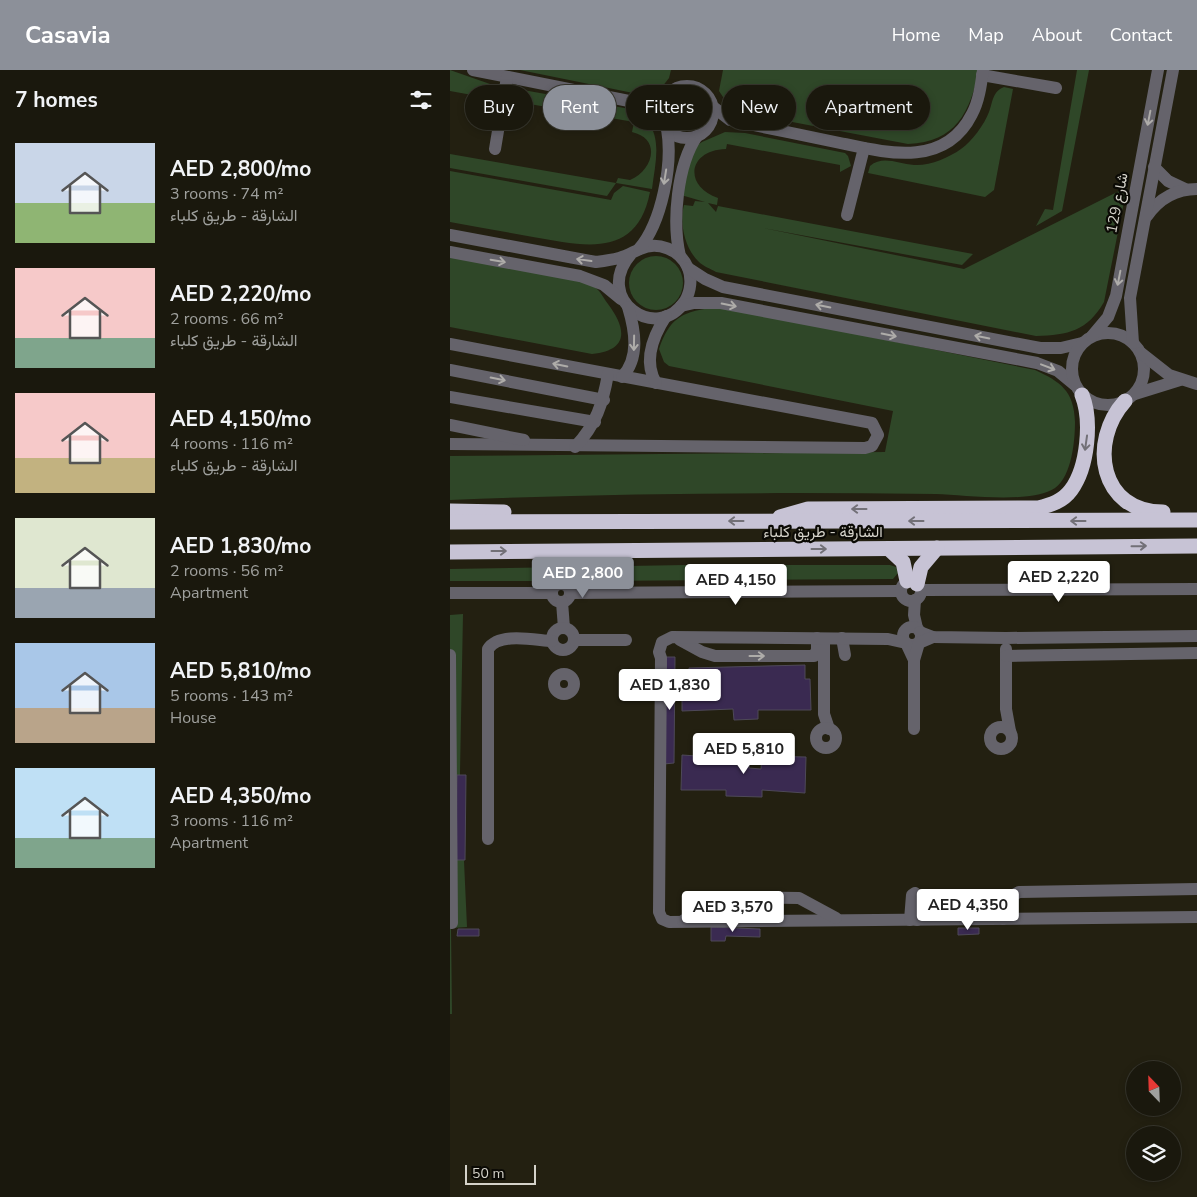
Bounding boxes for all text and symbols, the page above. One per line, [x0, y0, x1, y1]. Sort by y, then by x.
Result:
text: Casavia [25, 19, 111, 51]
text: Home [892, 23, 940, 47]
text: Map [968, 23, 1004, 47]
text: About [1032, 23, 1082, 47]
text: Contact [1110, 23, 1172, 47]
chip: Buy [465, 85, 533, 130]
chip: Rent [543, 85, 616, 130]
chip: Filters [626, 85, 712, 130]
chip: New [722, 85, 796, 130]
chip: Apartment [806, 85, 930, 130]
text: 7 homes [15, 86, 98, 114]
icon: filters [407, 86, 435, 114]
one-way arrow [1144, 110, 1154, 126]
text: AED 2,800/mo [170, 155, 311, 183]
icon: home [55, 163, 115, 223]
one-way arrow [660, 169, 670, 185]
street label: شارع 129 [1101, 171, 1134, 235]
text: 3 rooms · 74 m² [170, 183, 283, 205]
text: الشارقة - طريق كلباء [170, 205, 297, 227]
one-way arrow [576, 255, 592, 265]
one-way arrow [490, 256, 506, 266]
one-way arrow [1114, 269, 1124, 285]
text: AED 2,220/mo [170, 280, 311, 308]
icon: home [55, 288, 115, 348]
one-way arrow [721, 301, 737, 310]
one-way arrow [815, 301, 831, 311]
text: 2 rooms · 66 m² [170, 308, 283, 330]
text: الشارقة - طريق كلباء [170, 330, 297, 352]
one-way arrow [881, 331, 897, 340]
one-way arrow [975, 332, 991, 341]
one-way arrow [629, 335, 639, 351]
one-way arrow [552, 359, 568, 369]
one-way arrow [1040, 363, 1056, 372]
one-way arrow [489, 375, 505, 385]
text: AED 4,150/mo [170, 405, 311, 433]
icon: home [55, 413, 115, 473]
text: 4 rooms · 116 m² [170, 433, 293, 455]
one-way arrow [1081, 435, 1091, 451]
text: الشارقة - طريق كلباء [170, 455, 297, 477]
one-way arrow [851, 504, 868, 514]
one-way arrow [728, 516, 744, 526]
one-way arrow [908, 516, 924, 526]
one-way arrow [1071, 516, 1087, 526]
street label: الشارقة - طريق كلباء [763, 522, 883, 542]
text: AED 1,830/mo [170, 532, 311, 560]
icon: home [55, 538, 115, 598]
one-way arrow [1130, 541, 1146, 551]
one-way arrow [810, 544, 826, 554]
one-way arrow [490, 546, 506, 556]
pin: AED 2,800 [526, 556, 640, 599]
text: 2 rooms · 56 m² [170, 560, 283, 582]
pin: AED 2,220 [1002, 560, 1116, 603]
text: AED 2,800 [543, 562, 623, 584]
pin: AED 4,150 [679, 564, 793, 606]
text: AED 2,220 [1019, 566, 1099, 588]
text: AED 4,150 [696, 569, 776, 591]
text: Apartment [170, 582, 248, 604]
one-way arrow [749, 651, 765, 661]
text: AED 5,810/mo [170, 657, 311, 685]
icon: home [55, 663, 115, 723]
pin: AED 1,830 [613, 668, 727, 711]
text: AED 1,830 [630, 674, 710, 696]
text: 5 rooms · 143 m² [170, 685, 293, 707]
text: House [170, 707, 216, 729]
pin: AED 5,810 [687, 732, 801, 775]
text: AED 5,810 [704, 738, 784, 760]
text: AED 4,350/mo [170, 782, 311, 810]
icon: home [55, 788, 115, 848]
text: 3 rooms · 116 m² [170, 810, 293, 832]
text: Apartment [170, 832, 248, 854]
pin: AED 4,350 [911, 888, 1025, 931]
pin: AED 3,570 [676, 890, 790, 933]
text: AED 4,350 [928, 894, 1008, 916]
text: AED 3,570 [693, 896, 773, 918]
north arrow [1126, 1061, 1181, 1116]
map controls [1126, 1061, 1181, 1181]
button: layers [1126, 1126, 1181, 1181]
scale bar [465, 1162, 536, 1185]
text: 50 m [472, 1164, 504, 1183]

